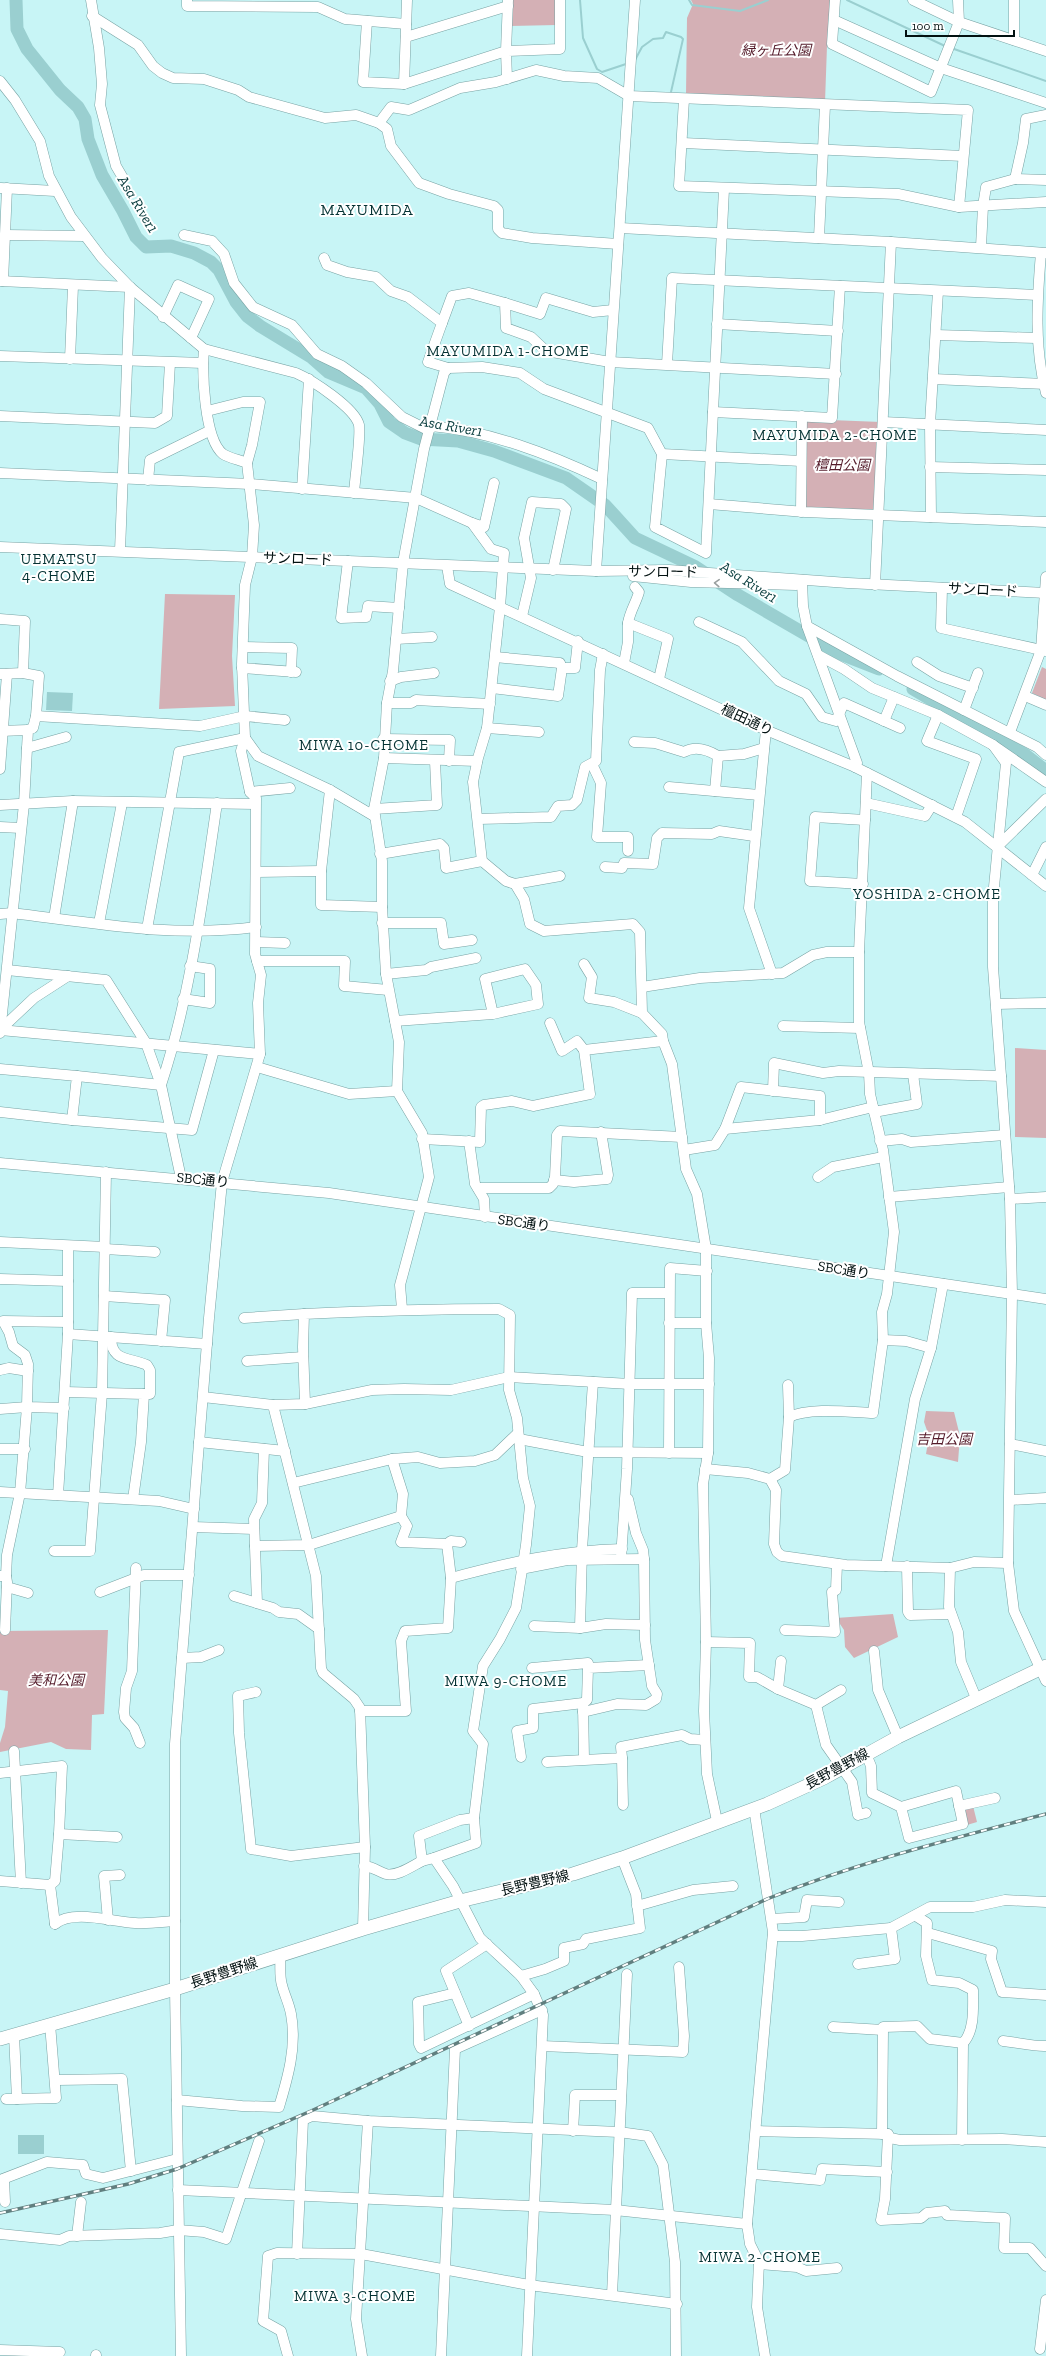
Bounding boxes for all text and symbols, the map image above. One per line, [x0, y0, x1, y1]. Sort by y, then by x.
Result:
scale bar [906, 12, 1014, 38]
text: 100 m [912, 19, 944, 33]
park label: 緑ヶ丘公園 [741, 42, 813, 59]
water label: Asa River1 [113, 171, 162, 236]
district label: MAYUMIDA [320, 200, 414, 219]
district label: MAYUMIDA 1-CHOME [426, 342, 590, 360]
water label: Asa River1 [417, 411, 484, 440]
district label: MAYUMIDA 2-CHOME [752, 426, 918, 444]
park label: 檀田公園 [814, 457, 872, 474]
street label: サンロード [263, 549, 333, 569]
district label: UEMATSU 4-CHOME [21, 550, 97, 585]
water label: Asa River1 [716, 557, 781, 607]
street label: サンロード [628, 563, 698, 581]
one-way arrow [714, 579, 720, 587]
street label: サンロード [948, 580, 1018, 600]
street label: 檀田通り [718, 700, 776, 740]
district label: MIWA 10-CHOME [299, 736, 429, 754]
district label: YOSHIDA 2-CHOME [852, 885, 1001, 903]
street label: SBC通り [176, 1169, 230, 1191]
street label: SBC通り [497, 1211, 551, 1235]
street label: SBC通り [817, 1257, 871, 1283]
park label: 吉田公園 [916, 1431, 974, 1448]
park label: 美和公園 [28, 1672, 86, 1689]
district label: MIWA 9-CHOME [445, 1672, 567, 1690]
street label: 長野豊野線 [802, 1745, 872, 1793]
street label: 長野豊野線 [499, 1867, 571, 1899]
street label: 長野豊野線 [188, 1954, 260, 1992]
district label: MIWA 2-CHOME [699, 2248, 821, 2266]
district label: MIWA 3-CHOME [294, 2287, 416, 2305]

